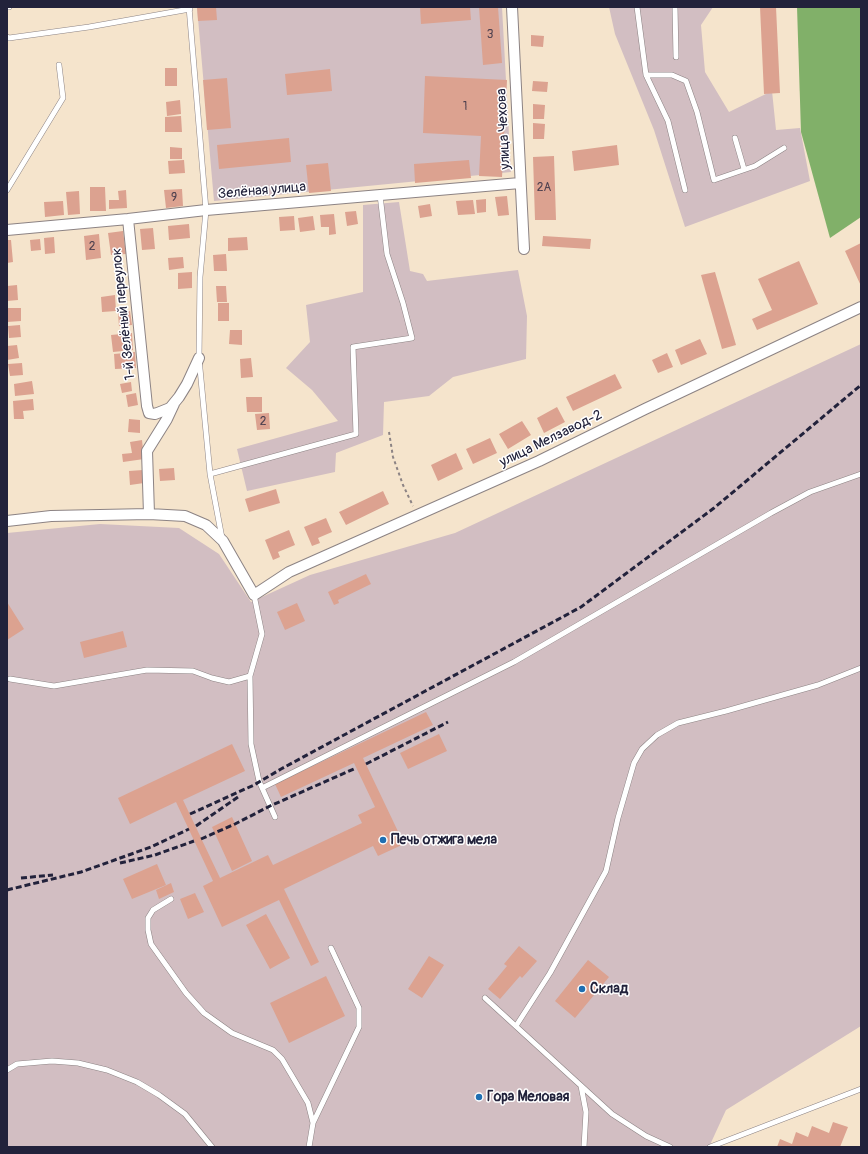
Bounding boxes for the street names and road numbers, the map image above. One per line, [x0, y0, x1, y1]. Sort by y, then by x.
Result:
street label: улица Чехова [493, 88, 515, 170]
street label: Зелёная улица [217, 179, 307, 203]
street label: 1-й Зелёный переулок [109, 247, 139, 381]
street label: улица Мелзавод-2 [497, 407, 605, 471]

